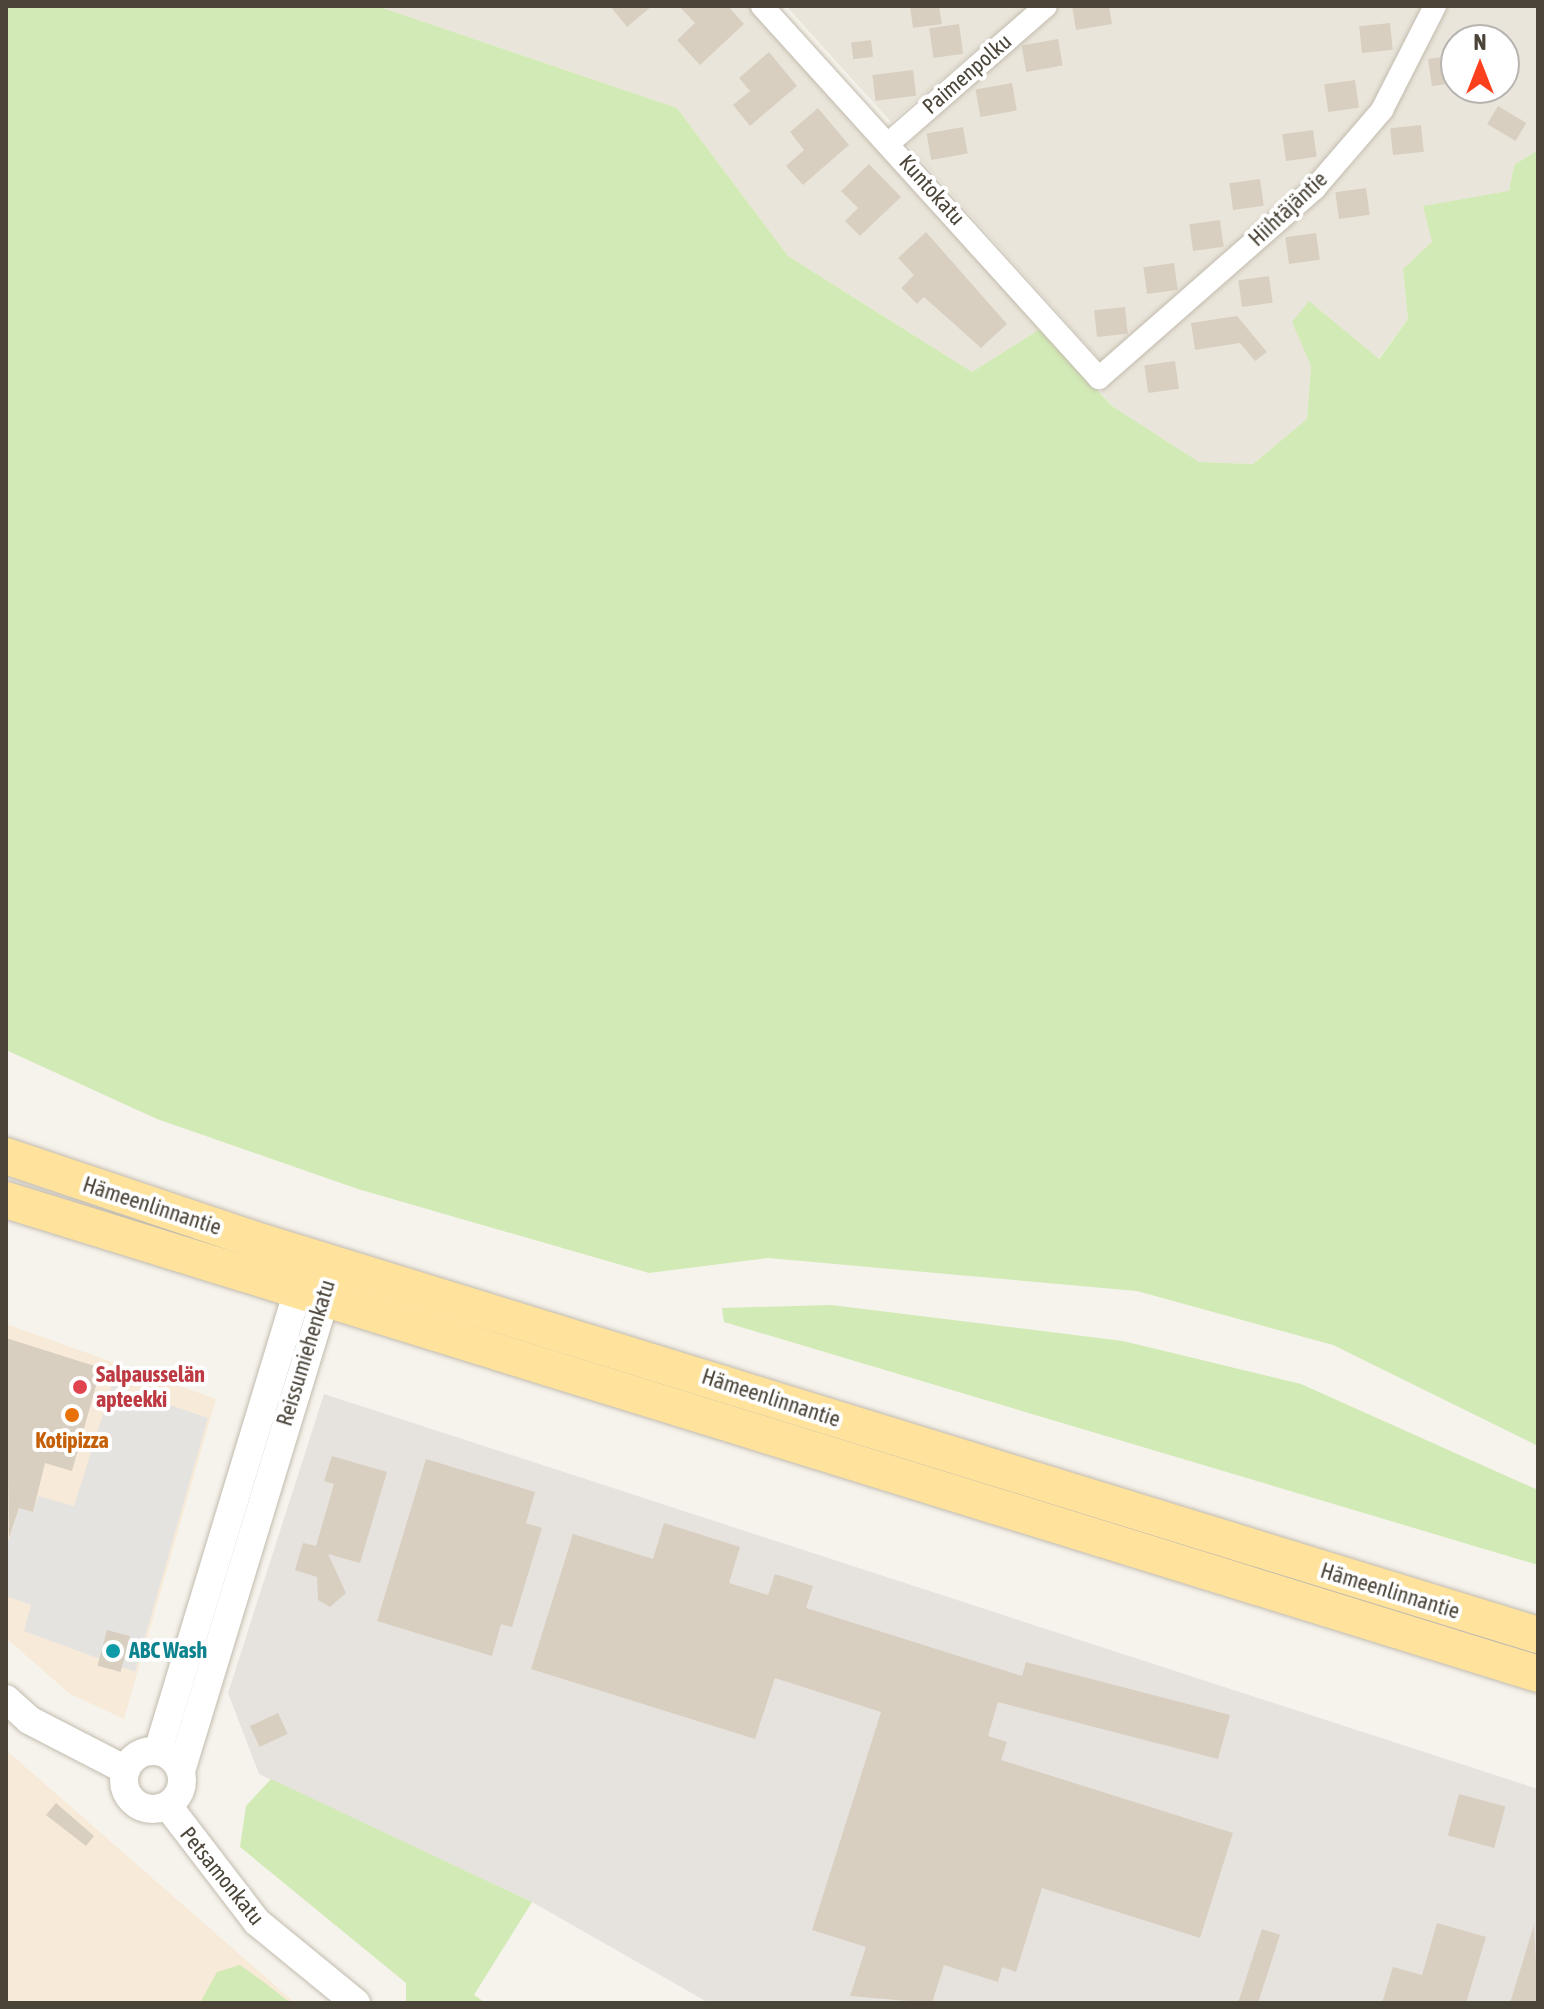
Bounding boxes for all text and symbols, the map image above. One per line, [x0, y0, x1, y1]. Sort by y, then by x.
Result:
north arrow [1440, 24, 1520, 104]
street label: Paimenpolku [917, 28, 1017, 120]
text: N [1474, 29, 1486, 55]
street label: Kuntokatu [894, 150, 970, 230]
street label: Hiihtäjäntie [1243, 166, 1333, 252]
street label: Hämeenlinnantie [79, 1171, 225, 1241]
street label: Reissumiehenkatu [271, 1277, 341, 1429]
place label: Salpausselän apteekki [96, 1361, 205, 1412]
street label: Hämeenlinnantie [698, 1363, 844, 1433]
marker: Salpausselän apteekki [71, 1378, 89, 1396]
marker: Kotipizza [63, 1406, 81, 1424]
place label: Kotipizza [35, 1428, 109, 1454]
street label: Hämeenlinnantie [1317, 1557, 1463, 1625]
place label: ABC Wash [129, 1638, 207, 1664]
marker: ABC Wash [104, 1642, 122, 1660]
street label: Petsamonkatu [174, 1822, 270, 1930]

